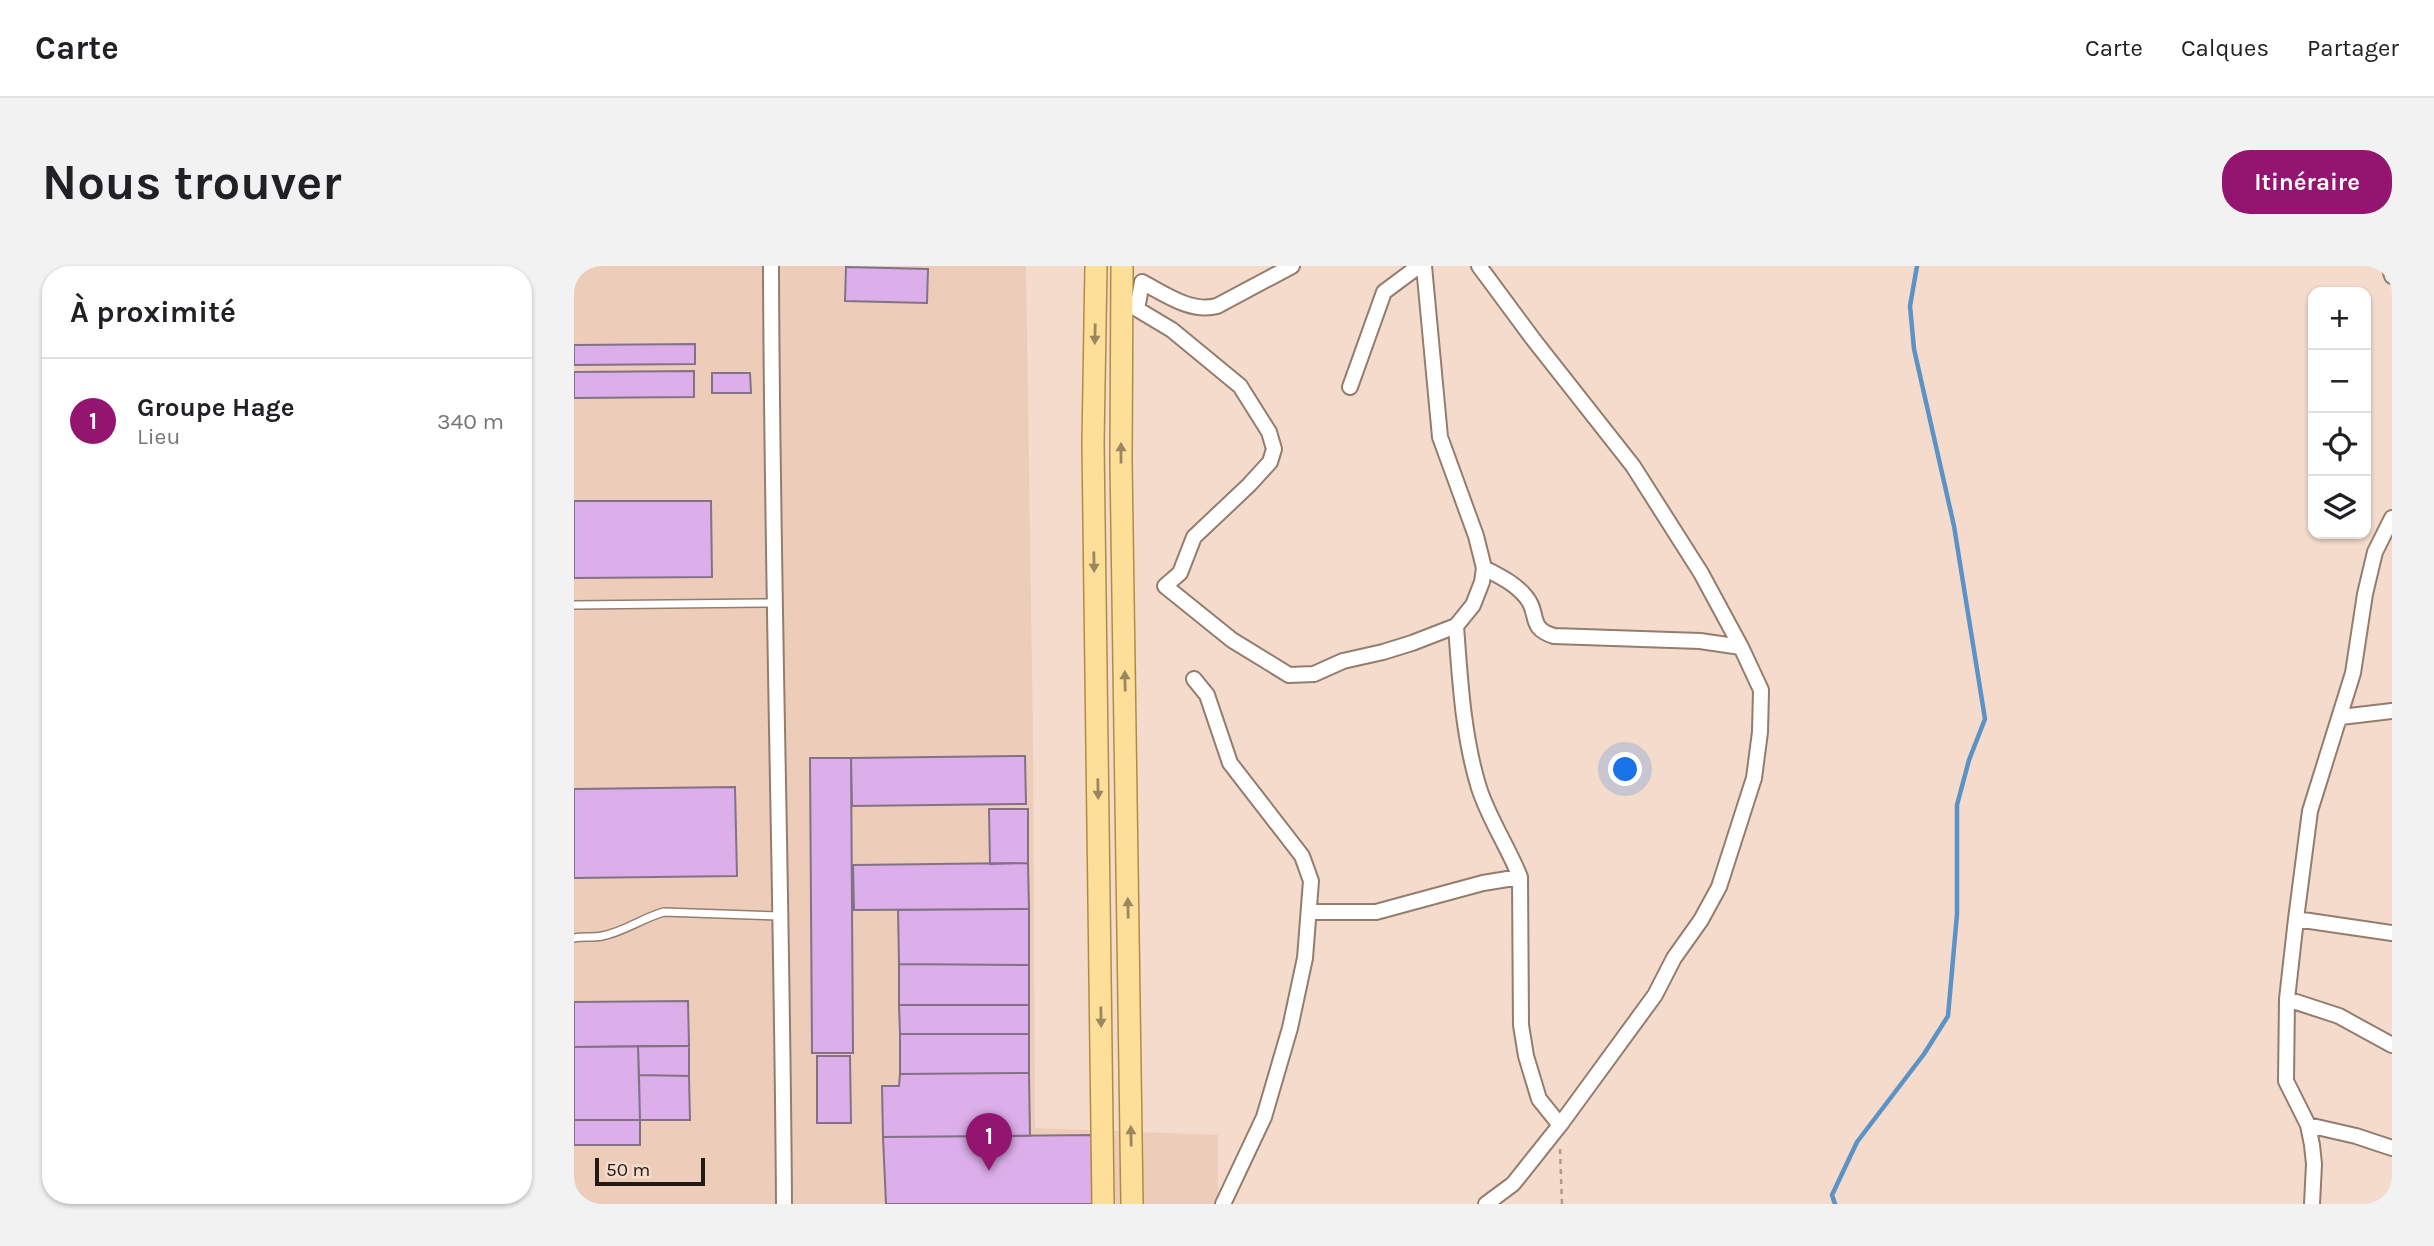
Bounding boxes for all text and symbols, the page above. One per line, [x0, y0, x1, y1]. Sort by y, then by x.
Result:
text: Carte [35, 29, 119, 67]
text: Carte [2085, 34, 2143, 62]
text: Calques [2181, 34, 2269, 62]
text: Partager [2307, 34, 2399, 62]
button: Itinéraire [2222, 150, 2392, 214]
text: Nous trouver [42, 154, 342, 211]
map controls [2308, 287, 2371, 539]
button: + [2308, 287, 2371, 350]
text: À proximité [70, 294, 236, 330]
one-way arrow [1089, 323, 1100, 345]
button: − [2308, 350, 2371, 413]
text: Groupe Hage [137, 392, 295, 423]
text: 1 [89, 408, 97, 435]
text: 340 m [437, 408, 504, 435]
button: locate [2308, 413, 2371, 476]
text: Lieu [137, 423, 180, 450]
one-way arrow [1115, 442, 1127, 464]
button: layers [2308, 476, 2371, 539]
one-way arrow [1089, 551, 1100, 573]
one-way arrow [1119, 670, 1130, 692]
your location [1608, 752, 1642, 786]
one-way arrow [1092, 778, 1103, 800]
one-way arrow [1122, 897, 1134, 919]
one-way arrow [1095, 1006, 1107, 1028]
pin: 1 [966, 1113, 1012, 1171]
one-way arrow [1125, 1125, 1137, 1147]
scale bar [595, 1155, 705, 1187]
text: 50 m [606, 1159, 650, 1181]

